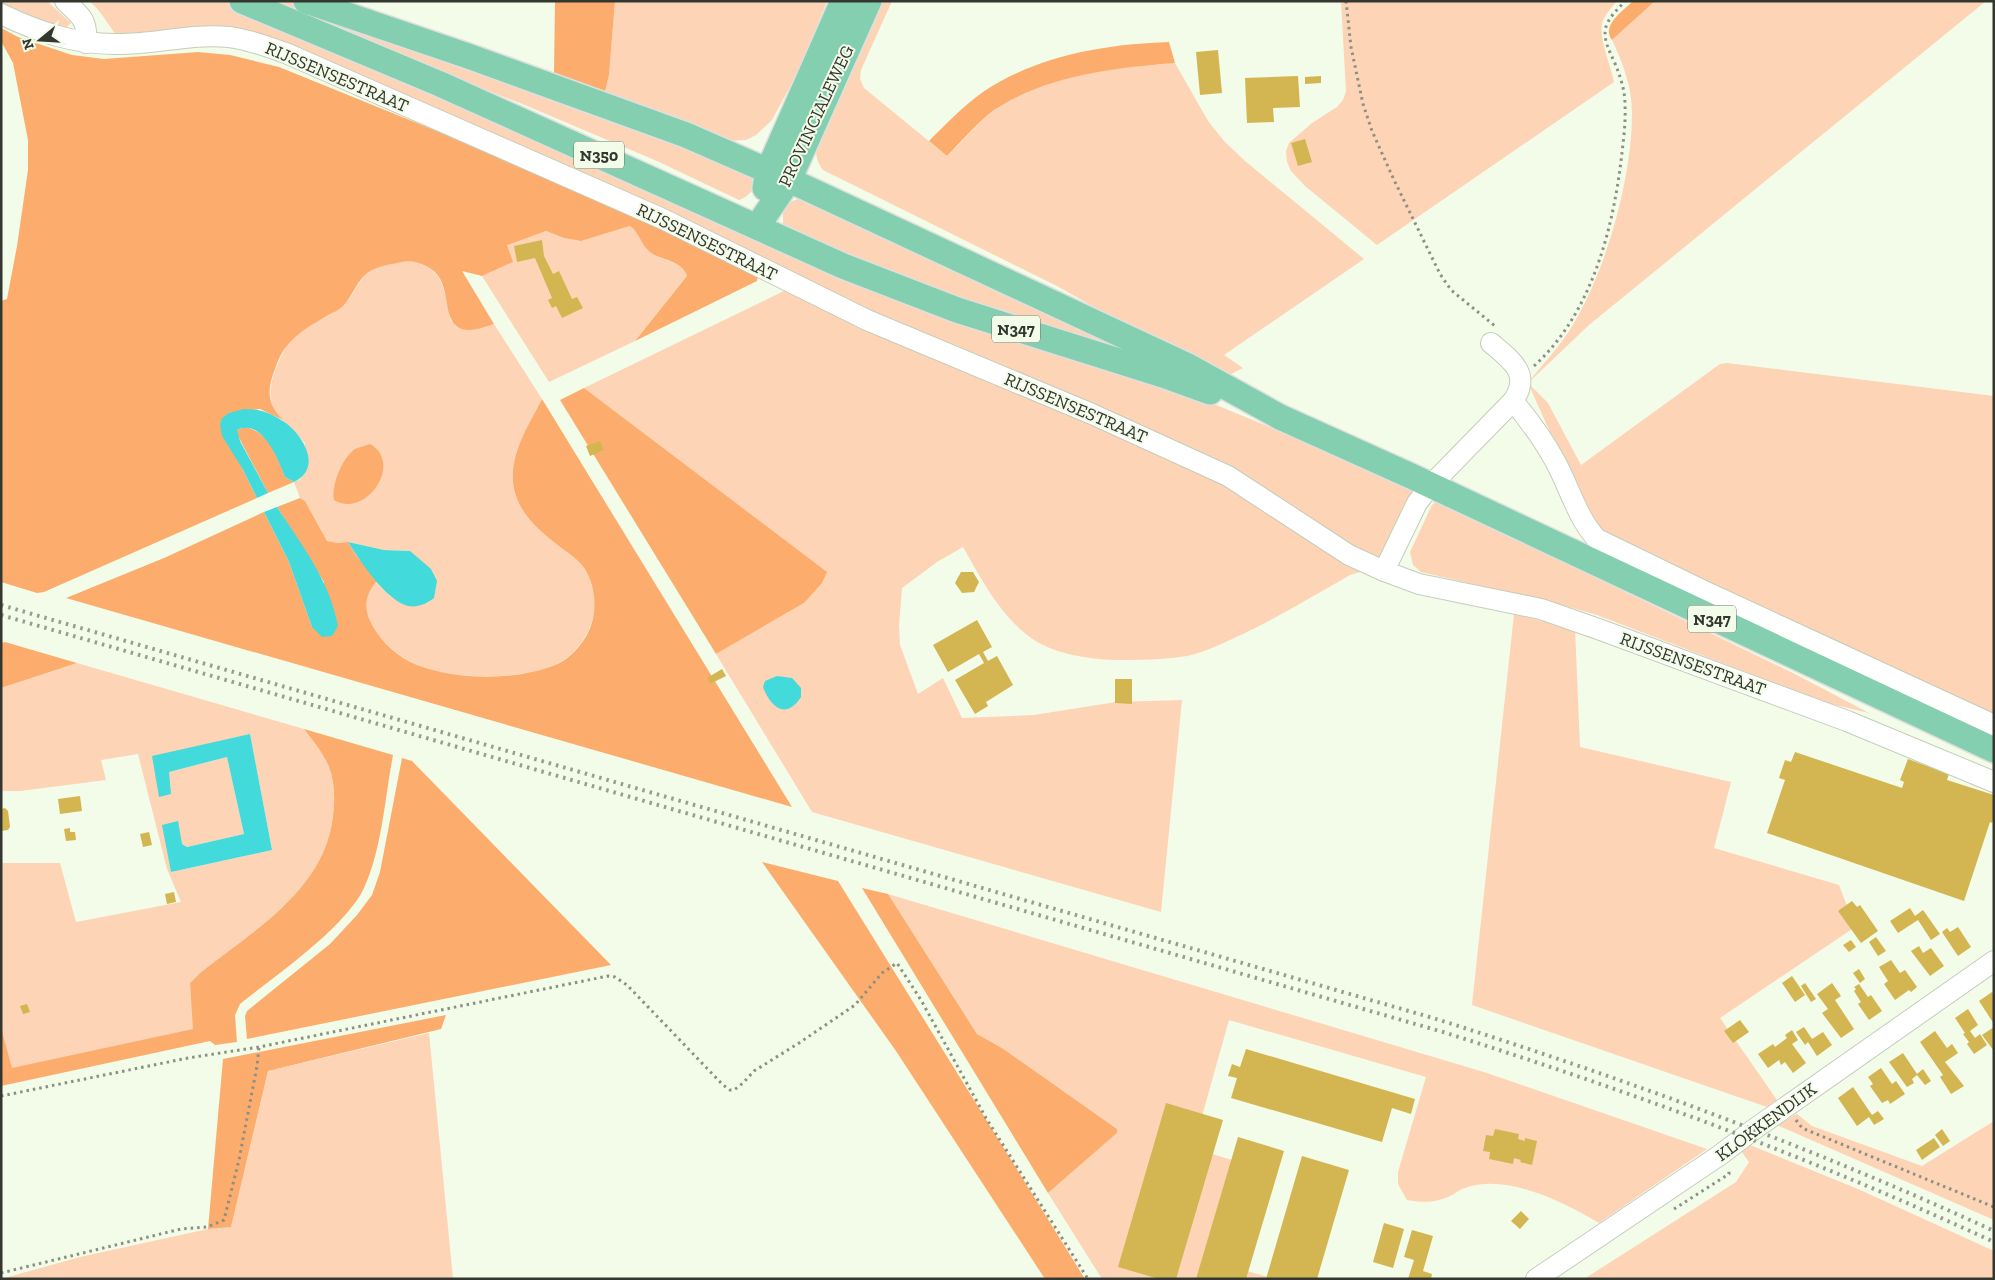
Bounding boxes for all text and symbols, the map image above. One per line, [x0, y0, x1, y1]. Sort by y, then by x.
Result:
north arrow [15, 15, 65, 65]
text: N [18, 36, 38, 52]
street label: RIJSSENSESTRAAT [262, 37, 412, 117]
street label: PROVINCIALEWEG [774, 42, 858, 190]
road number: N350 [574, 142, 624, 168]
street label: RIJSSENSESTRAAT [633, 198, 781, 286]
road number: N347 [992, 316, 1040, 342]
street label: RIJSSENSESTRAAT [1001, 368, 1151, 448]
road number: N347 [1688, 606, 1736, 632]
street label: RIJSSENSESTRAAT [1617, 627, 1769, 701]
street label: KLOKKENDIJK [1711, 1078, 1821, 1166]

